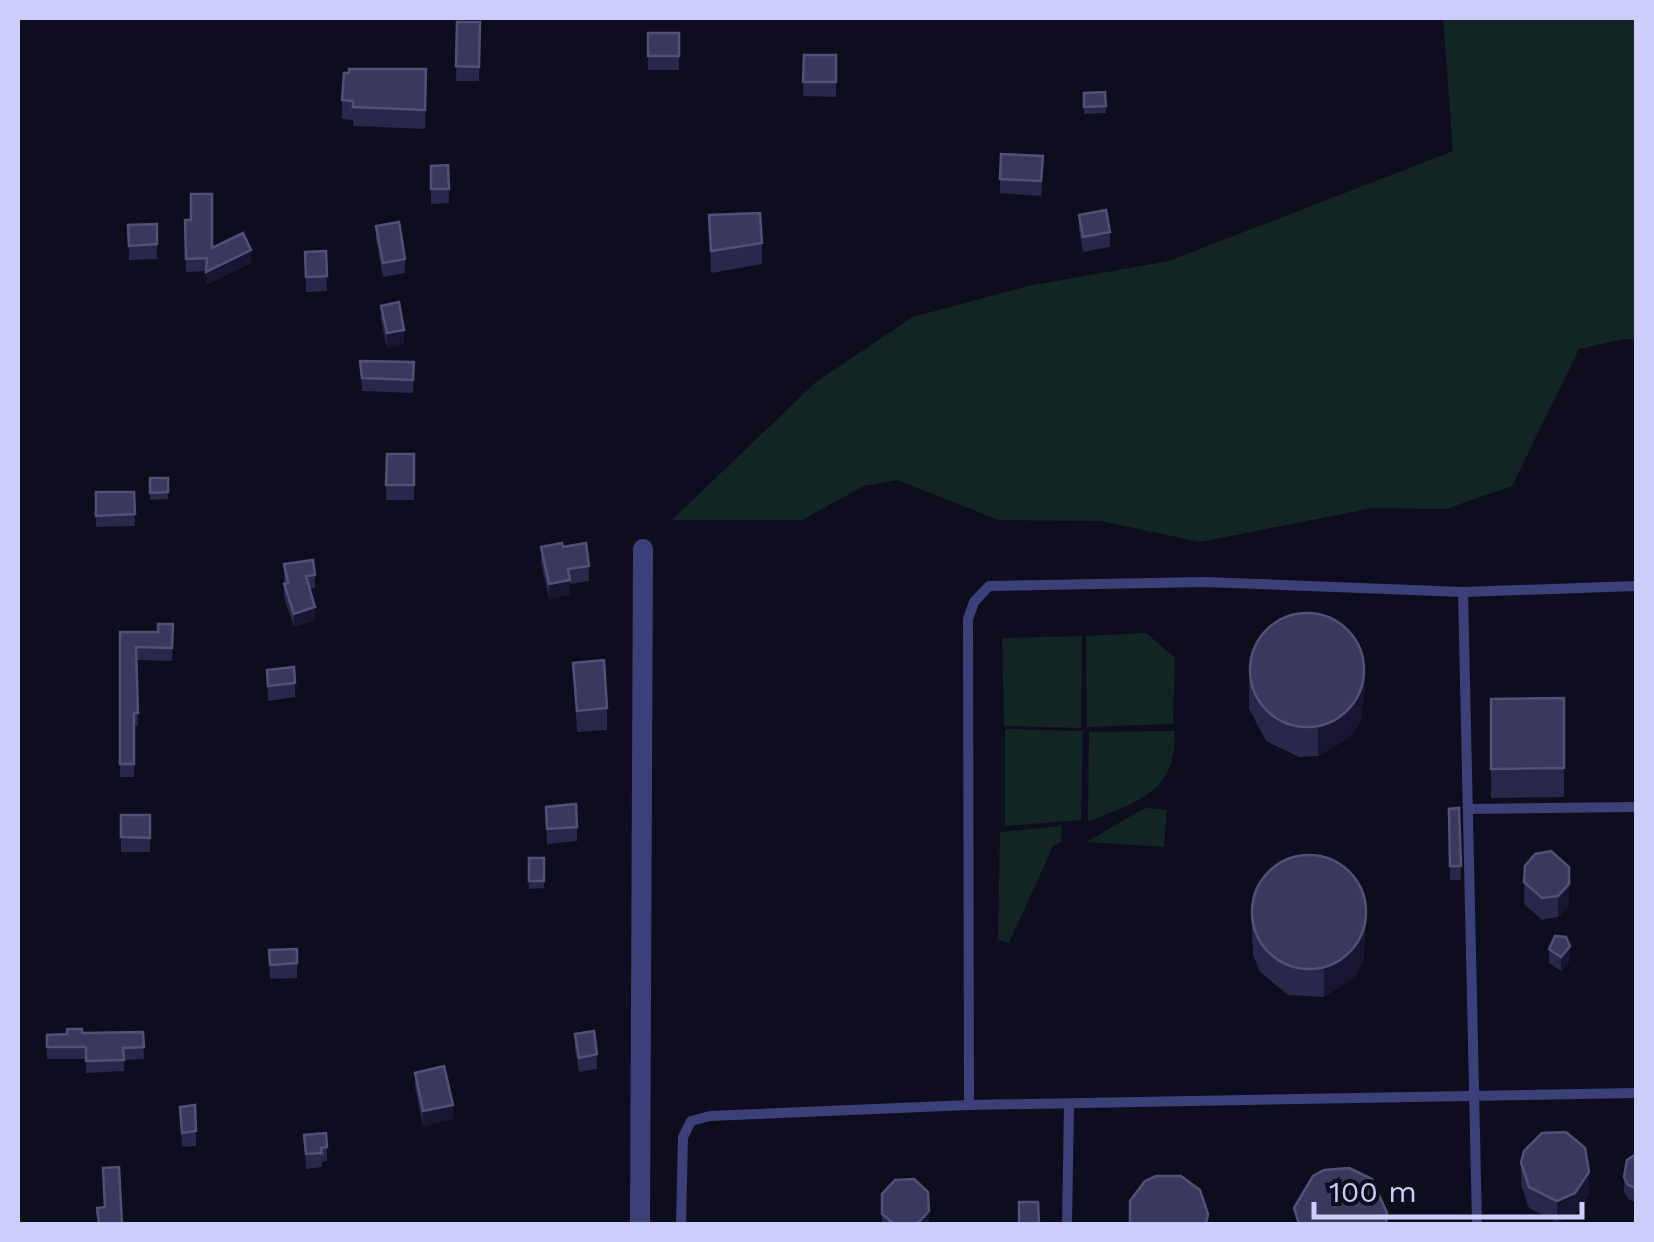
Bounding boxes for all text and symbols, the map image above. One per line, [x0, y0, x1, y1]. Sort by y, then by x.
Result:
scale bar [1314, 1157, 1582, 1219]
text: 100 m [1329, 1174, 1417, 1209]

